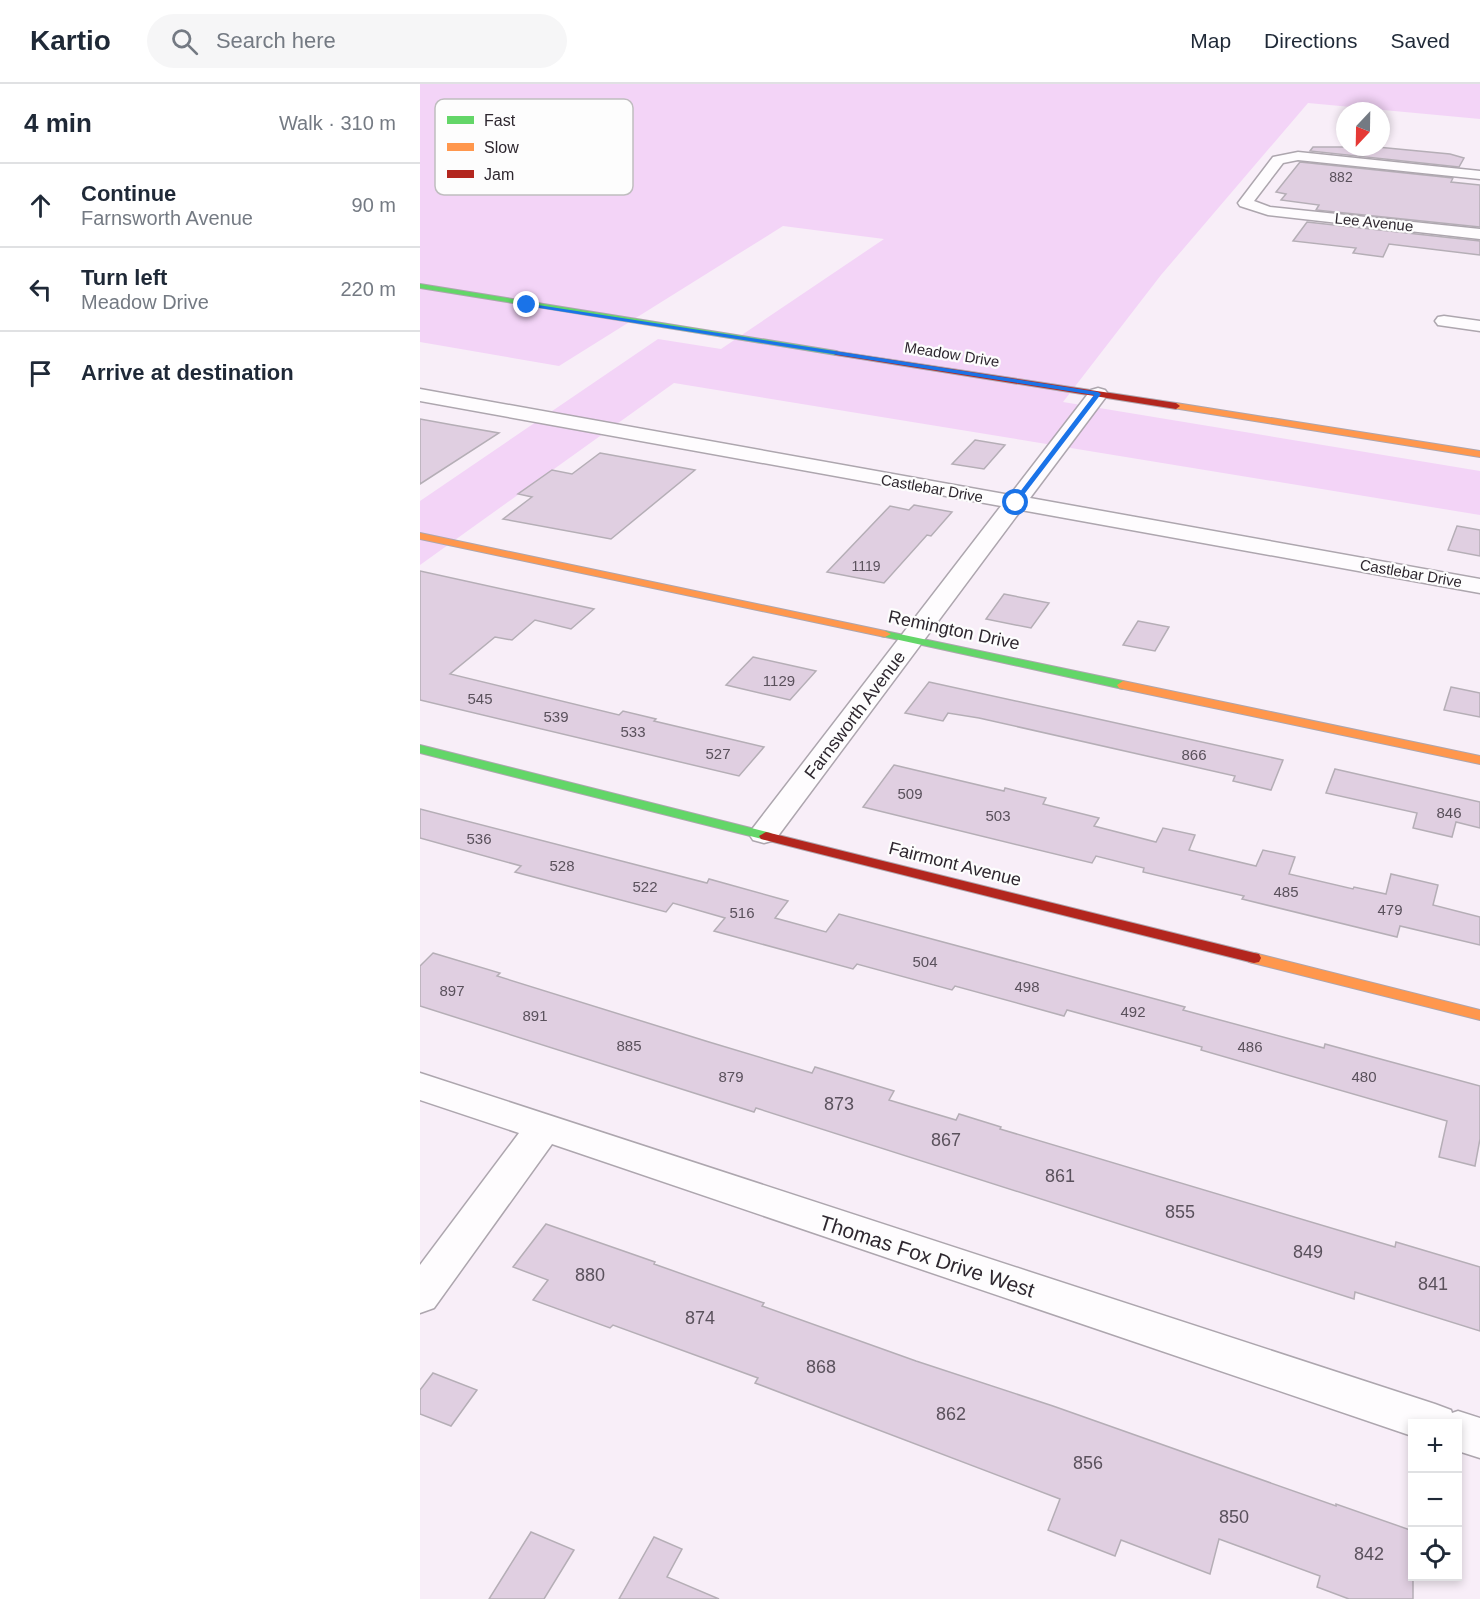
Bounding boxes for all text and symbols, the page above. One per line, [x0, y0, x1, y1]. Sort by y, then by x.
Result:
search box [147, 14, 567, 68]
text: Kartio [30, 25, 111, 56]
icon: search [168, 25, 201, 58]
text: Search here [216, 28, 336, 53]
text: Map [1190, 29, 1231, 52]
text: Directions [1264, 29, 1357, 52]
text: Saved [1390, 29, 1450, 52]
legend [435, 99, 633, 195]
north arrow [1336, 102, 1390, 156]
text: 4 min [24, 108, 92, 138]
text: Walk · 310 m [279, 112, 396, 134]
text: Fast [484, 112, 516, 129]
text: Slow [484, 139, 519, 156]
text: Jam [484, 166, 514, 183]
house number: 882 [1329, 169, 1353, 185]
text: Continue [81, 181, 176, 206]
icon: ahead [24, 189, 57, 222]
text: 90 m [352, 194, 396, 216]
text: Farnsworth Avenue [81, 207, 253, 229]
street label: Lee Avenue [1334, 209, 1414, 235]
text: Turn left [81, 265, 167, 290]
icon: left [24, 273, 57, 306]
text: 220 m [340, 278, 396, 300]
text: Meadow Drive [81, 291, 209, 313]
route end [513, 291, 539, 317]
street label: Meadow Drive [903, 338, 1001, 370]
icon: arrive [24, 357, 57, 390]
text: Arrive at destination [81, 360, 294, 385]
street label: Castlebar Drive [880, 471, 984, 505]
route start [1002, 489, 1028, 515]
street label: Castlebar Drive [1359, 556, 1463, 590]
house number: 1119 [851, 558, 881, 574]
street label: Remington Drive [886, 606, 1022, 654]
street label: Farnsworth Avenue [800, 647, 910, 783]
house number: 1129 [763, 672, 795, 689]
house number: 545 [467, 690, 493, 707]
house number: 539 [543, 708, 569, 725]
house number: 533 [620, 723, 646, 740]
house number: 527 [705, 745, 731, 762]
house number: 866 [1181, 746, 1207, 763]
house number: 509 [897, 785, 923, 802]
house number: 846 [1436, 804, 1462, 821]
house number: 503 [985, 807, 1011, 824]
house number: 536 [466, 830, 492, 847]
street label: Fairmont Avenue [887, 838, 1023, 890]
house number: 528 [549, 857, 575, 874]
house number: 522 [632, 878, 658, 895]
house number: 485 [1273, 883, 1299, 900]
house number: 479 [1377, 901, 1403, 918]
house number: 516 [729, 904, 755, 921]
house number: 504 [912, 953, 938, 970]
house number: 498 [1014, 978, 1040, 995]
house number: 897 [439, 982, 465, 999]
house number: 492 [1120, 1003, 1146, 1020]
house number: 891 [522, 1007, 548, 1024]
house number: 885 [616, 1037, 642, 1054]
house number: 486 [1237, 1038, 1263, 1055]
house number: 879 [718, 1068, 744, 1085]
house number: 480 [1351, 1068, 1377, 1085]
house number: 873 [824, 1094, 854, 1114]
house number: 867 [931, 1130, 961, 1150]
house number: 861 [1045, 1166, 1075, 1186]
house number: 855 [1165, 1202, 1195, 1222]
street label: Thomas Fox Drive West [817, 1210, 1038, 1302]
house number: 849 [1293, 1242, 1323, 1262]
house number: 880 [575, 1265, 605, 1285]
house number: 841 [1418, 1274, 1448, 1294]
house number: 874 [685, 1308, 715, 1328]
house number: 868 [806, 1357, 836, 1377]
house number: 862 [936, 1404, 966, 1424]
map controls [1408, 1419, 1462, 1581]
button: + [1408, 1419, 1462, 1473]
house number: 856 [1073, 1453, 1103, 1473]
button: − [1408, 1473, 1462, 1527]
house number: 850 [1219, 1507, 1249, 1527]
button: locate [1408, 1527, 1462, 1581]
house number: 842 [1354, 1544, 1384, 1564]

